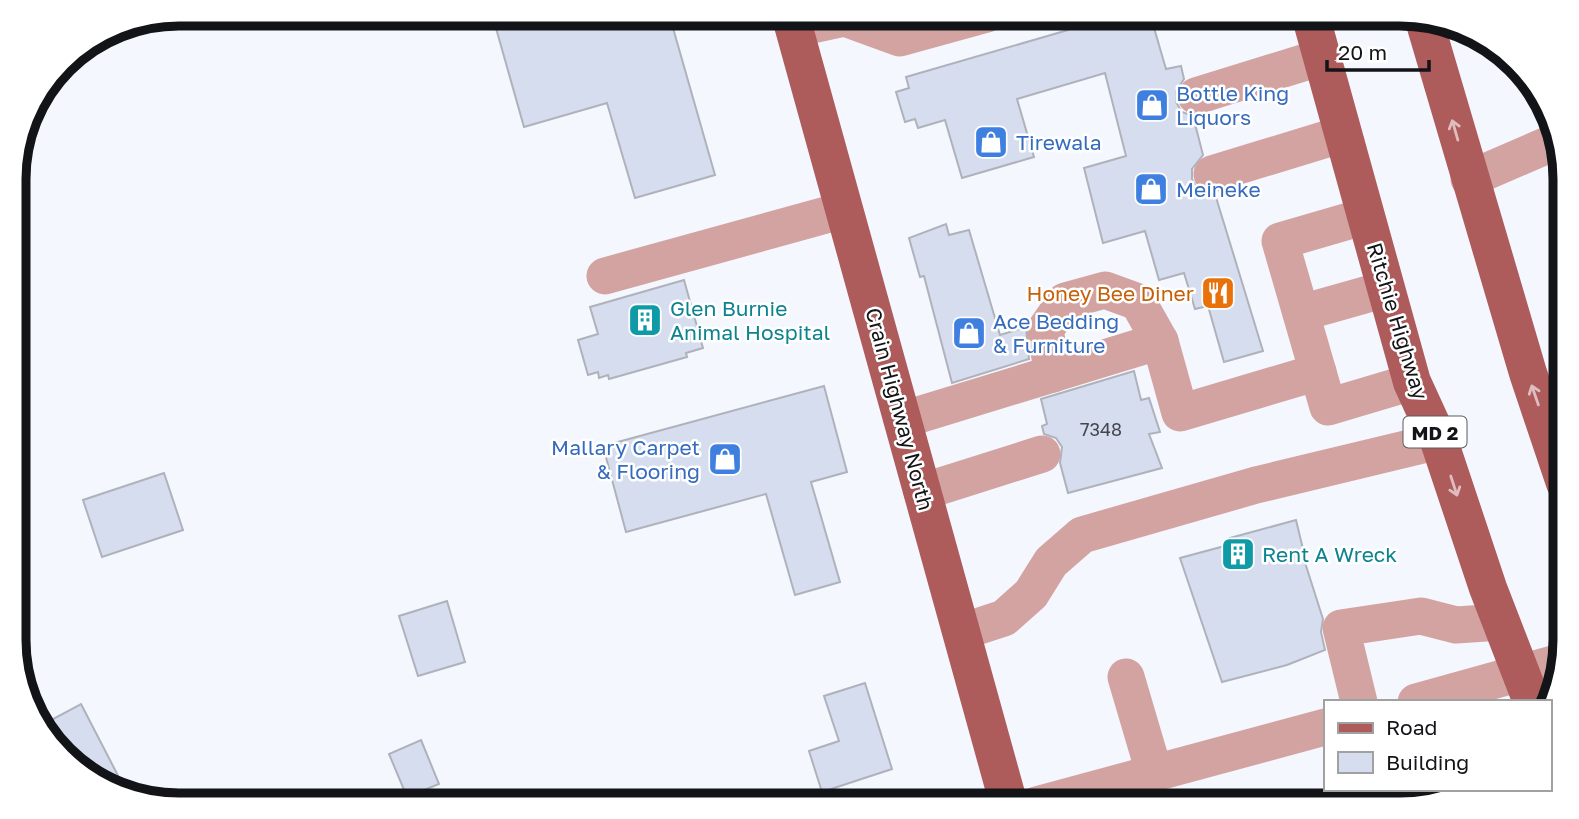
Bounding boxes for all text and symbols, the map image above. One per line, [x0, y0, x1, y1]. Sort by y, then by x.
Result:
scale bar [1327, 28, 1428, 72]
text: 20 m [1338, 39, 1387, 65]
place label: Bottle King Liquors [1176, 80, 1289, 130]
shop icon: Bottle King Liquors [1133, 86, 1171, 124]
one-way arrow [1448, 119, 1461, 141]
shop icon: Tirewala [972, 123, 1010, 161]
place label: Tirewala [1016, 129, 1102, 155]
shop icon: Meineke [1132, 170, 1170, 208]
place label: Meineke [1176, 176, 1261, 202]
street label: Ritchie Highway [1362, 239, 1434, 403]
restaurant icon: Honey Bee Diner [1199, 274, 1237, 312]
place label: Honey Bee Diner [1026, 280, 1194, 306]
place label: Glen Burnie Animal Hospital [670, 295, 830, 345]
building icon: Glen Burnie Animal Hospital [626, 301, 664, 339]
street label: Crain Highway North [860, 305, 940, 513]
place label: Ace Bedding & Furniture [993, 308, 1119, 358]
shop icon: Ace Bedding & Furniture [950, 314, 988, 352]
one-way arrow [1528, 384, 1541, 406]
road number: MD 2 [1404, 416, 1466, 448]
house number: 7348 [1080, 418, 1122, 440]
place label: Mallary Carpet & Flooring [551, 434, 700, 484]
shop icon: Mallary Carpet & Flooring [706, 440, 744, 478]
one-way arrow [1449, 474, 1461, 496]
building icon: Rent A Wreck [1219, 535, 1257, 573]
place label: Rent A Wreck [1262, 541, 1397, 567]
legend [1324, 700, 1551, 791]
text: Road [1386, 714, 1437, 740]
text: Building [1386, 749, 1469, 775]

